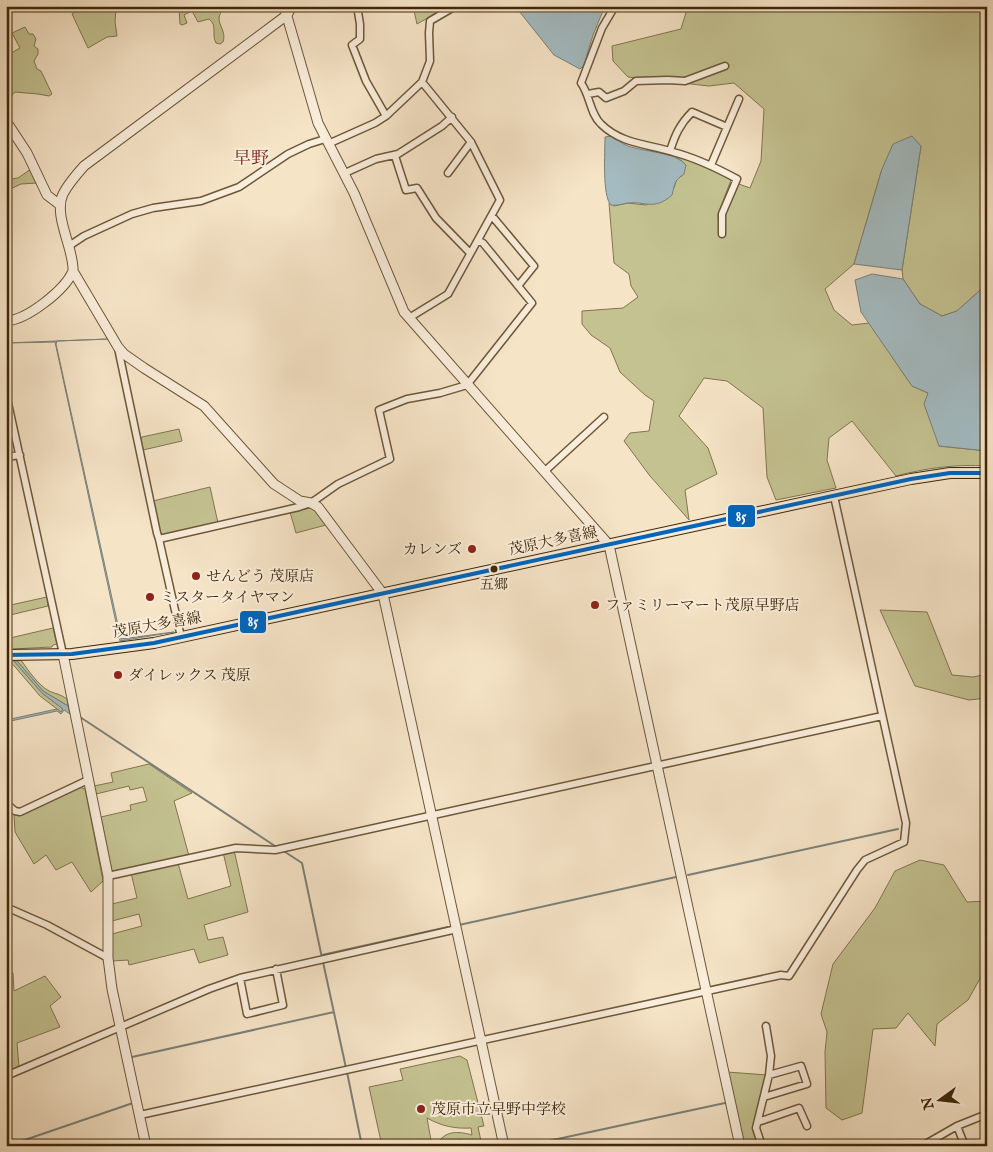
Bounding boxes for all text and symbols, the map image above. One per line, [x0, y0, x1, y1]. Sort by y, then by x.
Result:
district label: 早野 [233, 148, 269, 171]
line badge: 85 [727, 504, 756, 528]
text: 85 [736, 508, 746, 526]
street label: 茂原大多喜線 [507, 522, 599, 560]
place label: カレンズ [403, 540, 462, 559]
marker: カレンズ [466, 543, 478, 555]
marker: 五郷 [489, 564, 499, 574]
place label: せんどう 茂原店 [206, 567, 314, 586]
marker: せんどう 茂原店 [190, 570, 202, 582]
place label: 五郷 [480, 576, 508, 594]
place label: ミスタータイヤマン [160, 588, 295, 607]
marker: ミスタータイヤマン [144, 591, 156, 603]
place label: ファミリーマート茂原早野店 [605, 596, 800, 615]
marker: ファミリーマート茂原早野店 [589, 599, 601, 611]
street label: 茂原大多喜線 [111, 608, 203, 642]
line badge: 85 [239, 610, 267, 634]
text: 85 [248, 613, 258, 631]
place label: ダイレックス 茂原 [128, 666, 251, 685]
marker: ダイレックス 茂原 [112, 669, 124, 681]
north arrow [916, 1074, 966, 1124]
text: N [918, 1095, 939, 1112]
place label: 茂原市立早野中学校 [431, 1100, 566, 1119]
marker: 茂原市立早野中学校 [415, 1103, 427, 1115]

